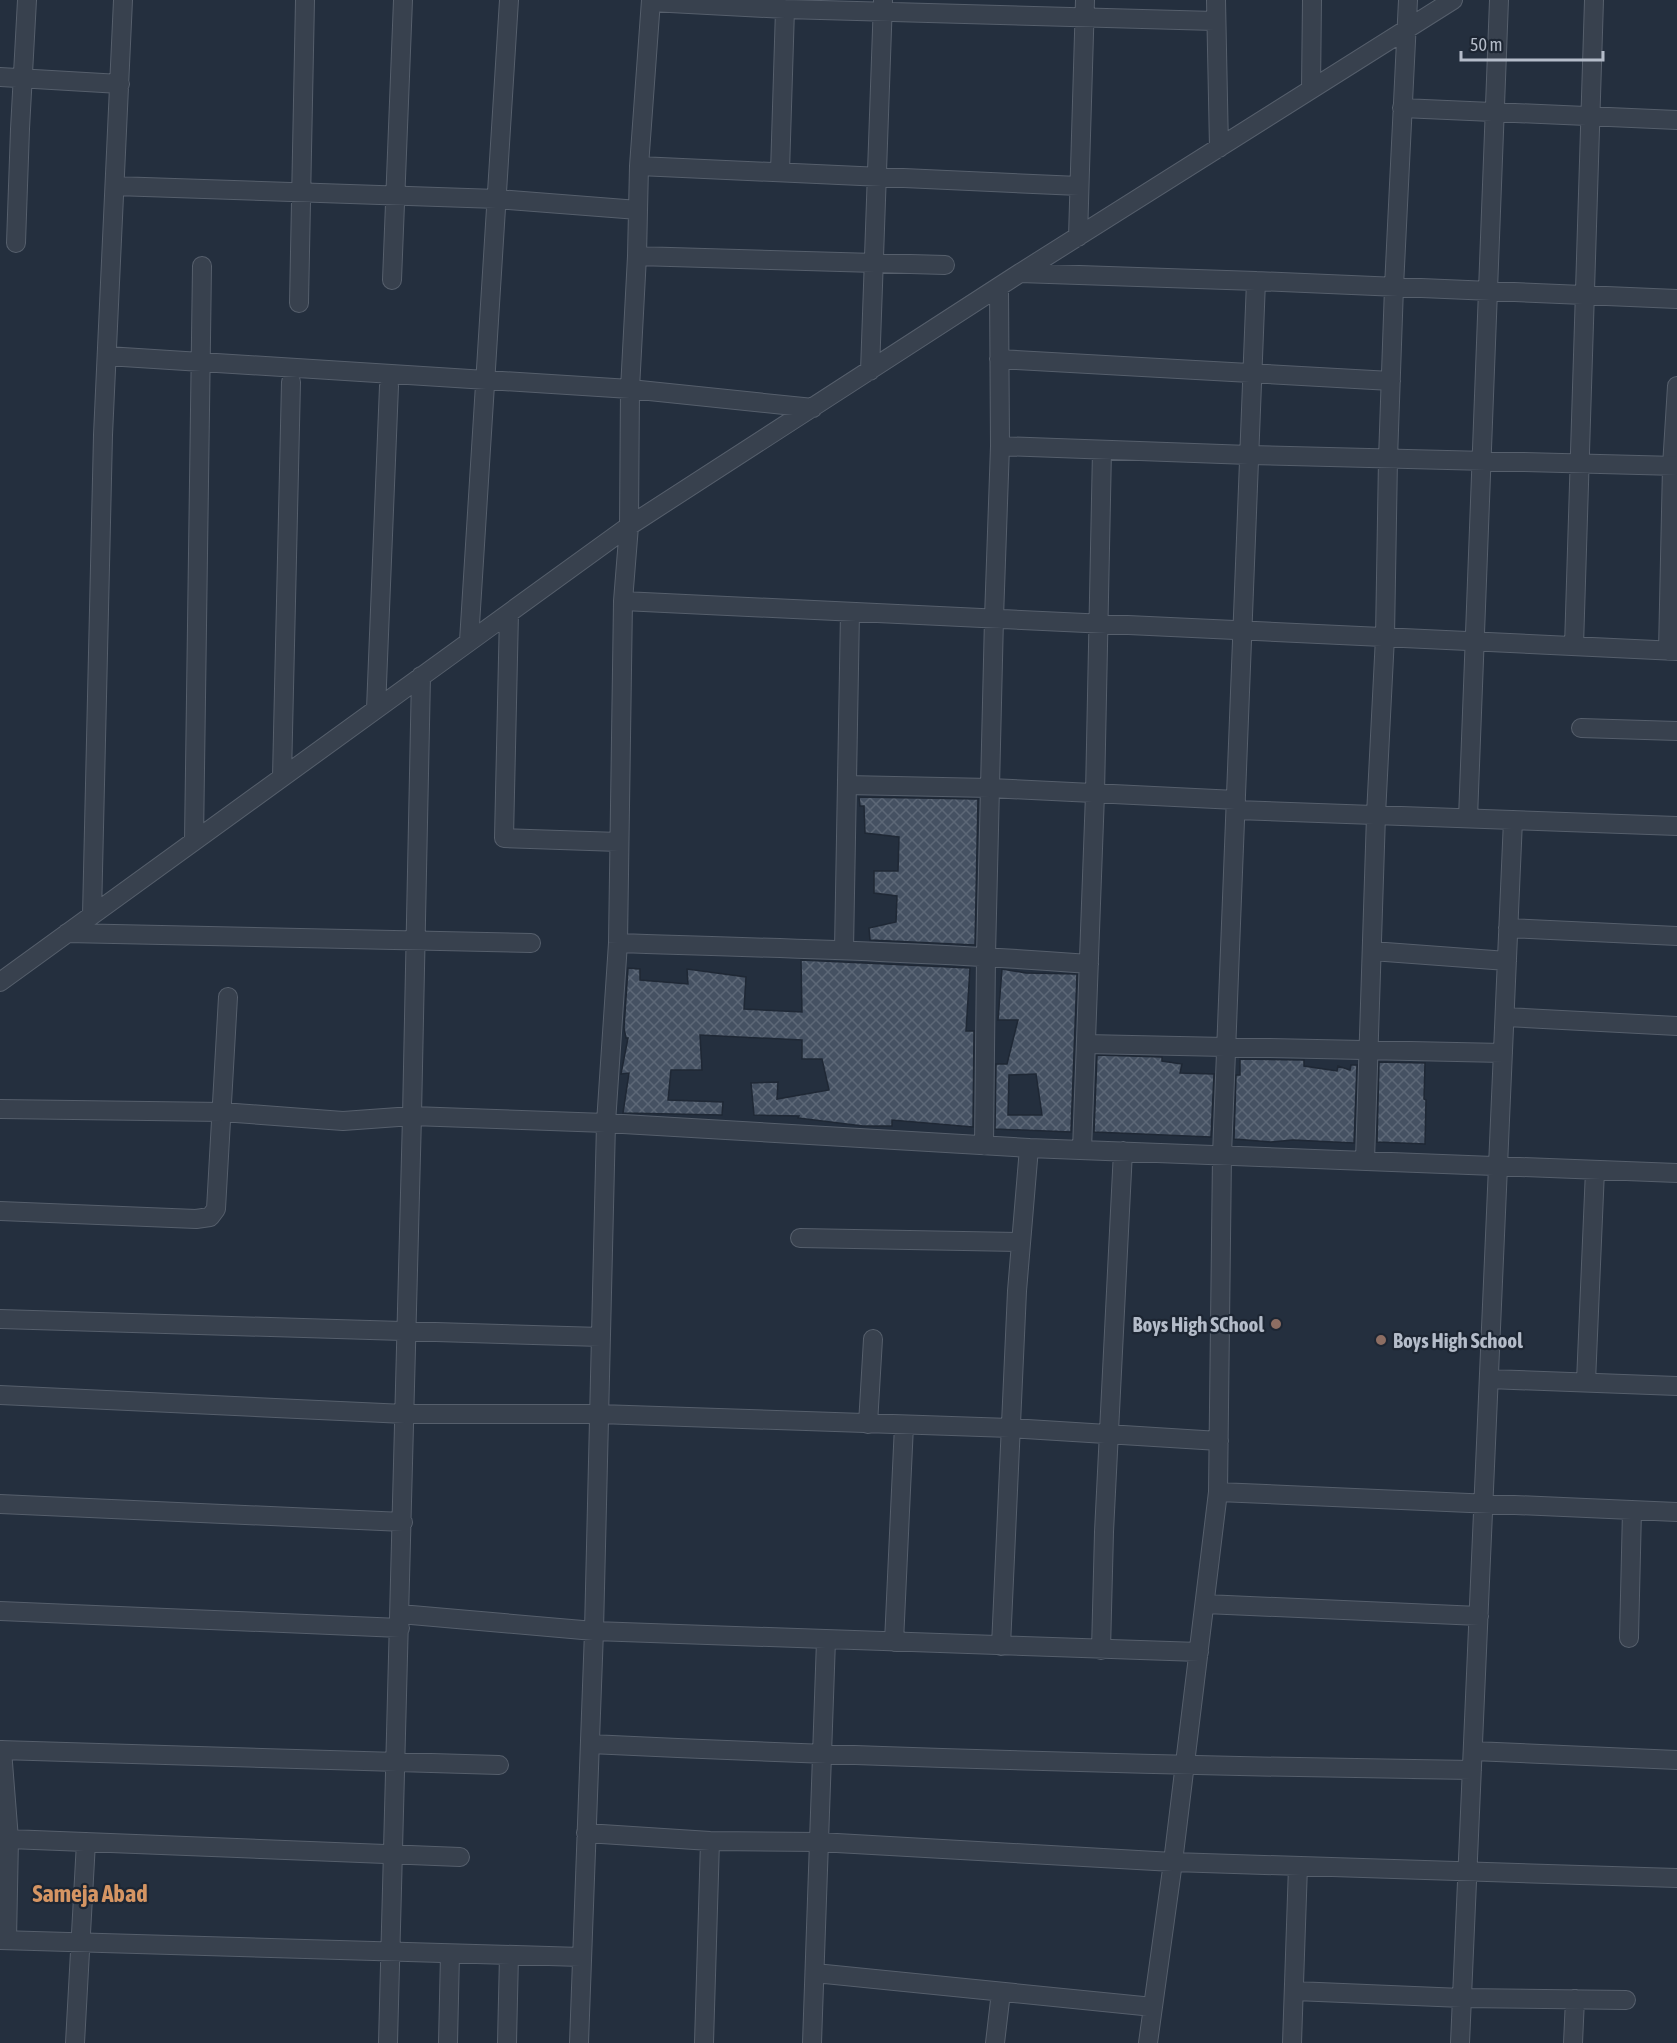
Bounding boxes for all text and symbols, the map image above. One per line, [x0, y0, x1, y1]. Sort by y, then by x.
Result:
scale bar [1461, 24, 1604, 62]
text: 50 m [1470, 34, 1502, 55]
place label: Boys High SChool [1133, 1312, 1264, 1336]
marker: Boys High SChool [1269, 1317, 1283, 1331]
place label: Boys High School [1393, 1328, 1523, 1352]
marker: Boys High School [1374, 1333, 1388, 1347]
district label: Sameja Abad [32, 1880, 148, 1907]

